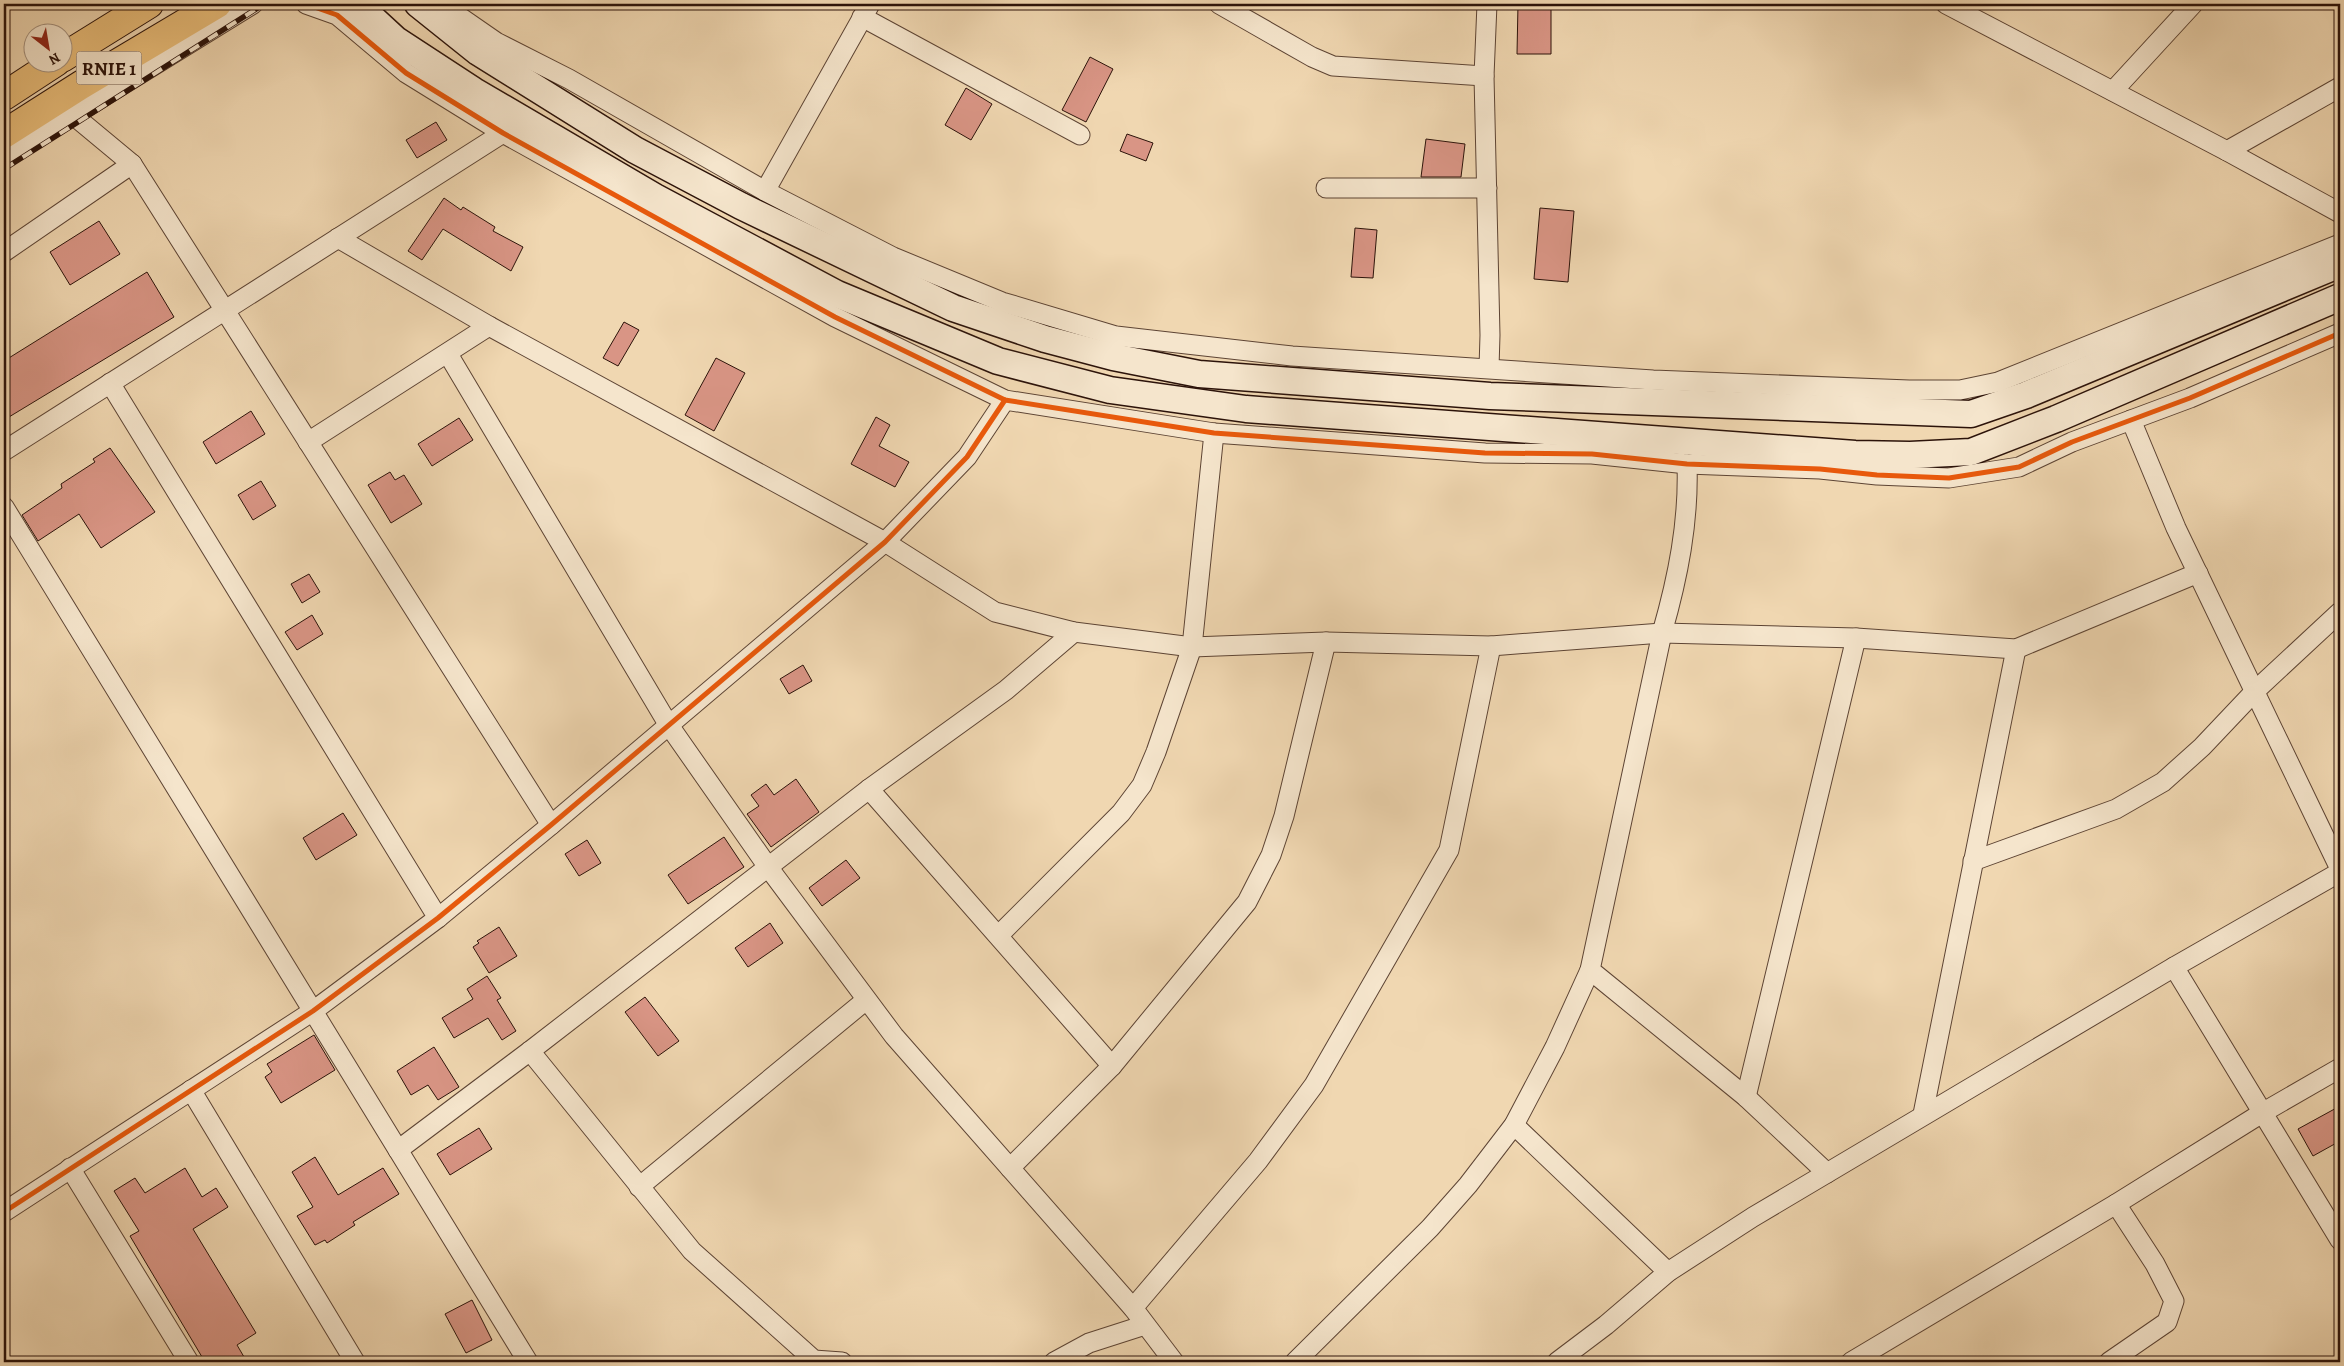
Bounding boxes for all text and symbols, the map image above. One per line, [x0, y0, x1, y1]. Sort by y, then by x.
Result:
north arrow [22, 22, 72, 72]
text: N [45, 48, 64, 69]
road number: RNIE 1 [76, 52, 142, 84]

